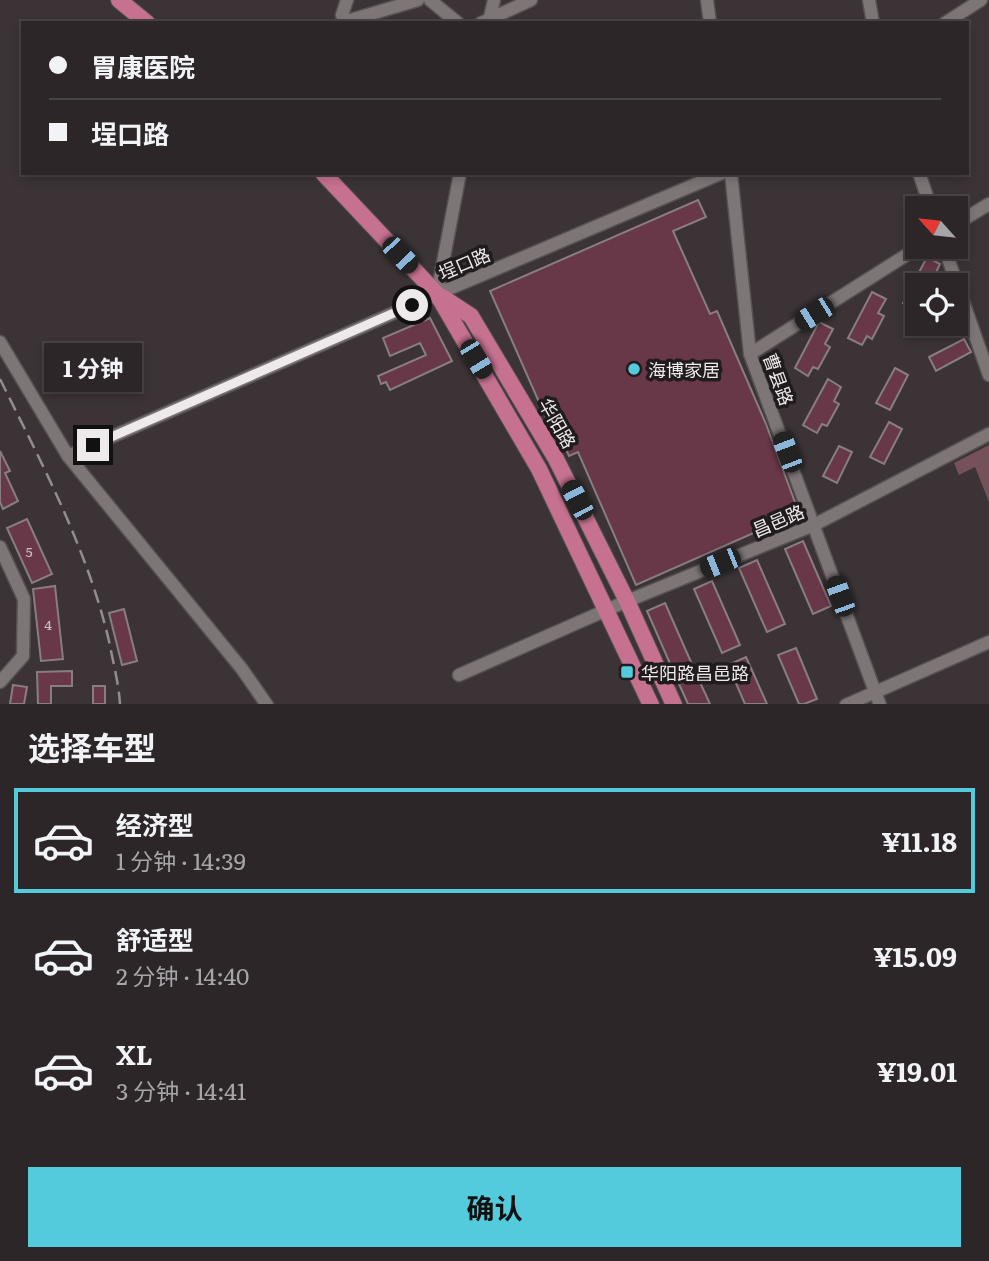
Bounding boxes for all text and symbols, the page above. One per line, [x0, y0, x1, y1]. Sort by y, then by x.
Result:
text: 胃康医院 [91, 46, 195, 85]
text: 埕口路 [91, 113, 169, 152]
north arrow [905, 196, 968, 259]
map controls [905, 196, 968, 336]
car [378, 232, 423, 278]
street label: 埕口路 [434, 240, 494, 286]
button: locate [905, 273, 968, 336]
route start [396, 289, 428, 321]
car [791, 294, 838, 334]
car [457, 336, 496, 382]
callout: 1 分钟 [44, 344, 142, 392]
street label: 曹县路 [757, 349, 801, 409]
text: 1 分钟 [63, 350, 123, 384]
place label: 海博家居 [648, 356, 720, 383]
marker: 海博家居 [626, 361, 642, 377]
street label: 华阳路 [533, 393, 583, 453]
route end [77, 429, 109, 461]
car [770, 429, 805, 475]
car [558, 477, 597, 523]
street label: 昌邑路 [748, 497, 808, 543]
house number: 5 [25, 541, 33, 561]
car [697, 545, 744, 581]
car [823, 573, 858, 619]
house number: 4 [44, 614, 52, 634]
place label: 华阳路昌邑路 [641, 659, 749, 686]
marker: 华阳路昌邑路 [619, 664, 635, 680]
text: 选择车型 [28, 722, 156, 770]
text: 经济型 [116, 804, 194, 843]
icon: car [32, 809, 95, 872]
text: ¥11.18 [881, 821, 957, 860]
text: 1 分钟 · 14:39 [116, 843, 246, 877]
text: 舒适型 [116, 919, 194, 958]
icon: car [32, 924, 95, 987]
text: ¥15.09 [873, 936, 957, 975]
text: 2 分钟 · 14:40 [116, 958, 249, 992]
text: XL [116, 1034, 153, 1073]
icon: car [32, 1039, 95, 1102]
text: ¥19.01 [877, 1051, 957, 1090]
text: 3 分钟 · 14:41 [116, 1073, 246, 1107]
button: 确认 [28, 1167, 961, 1247]

